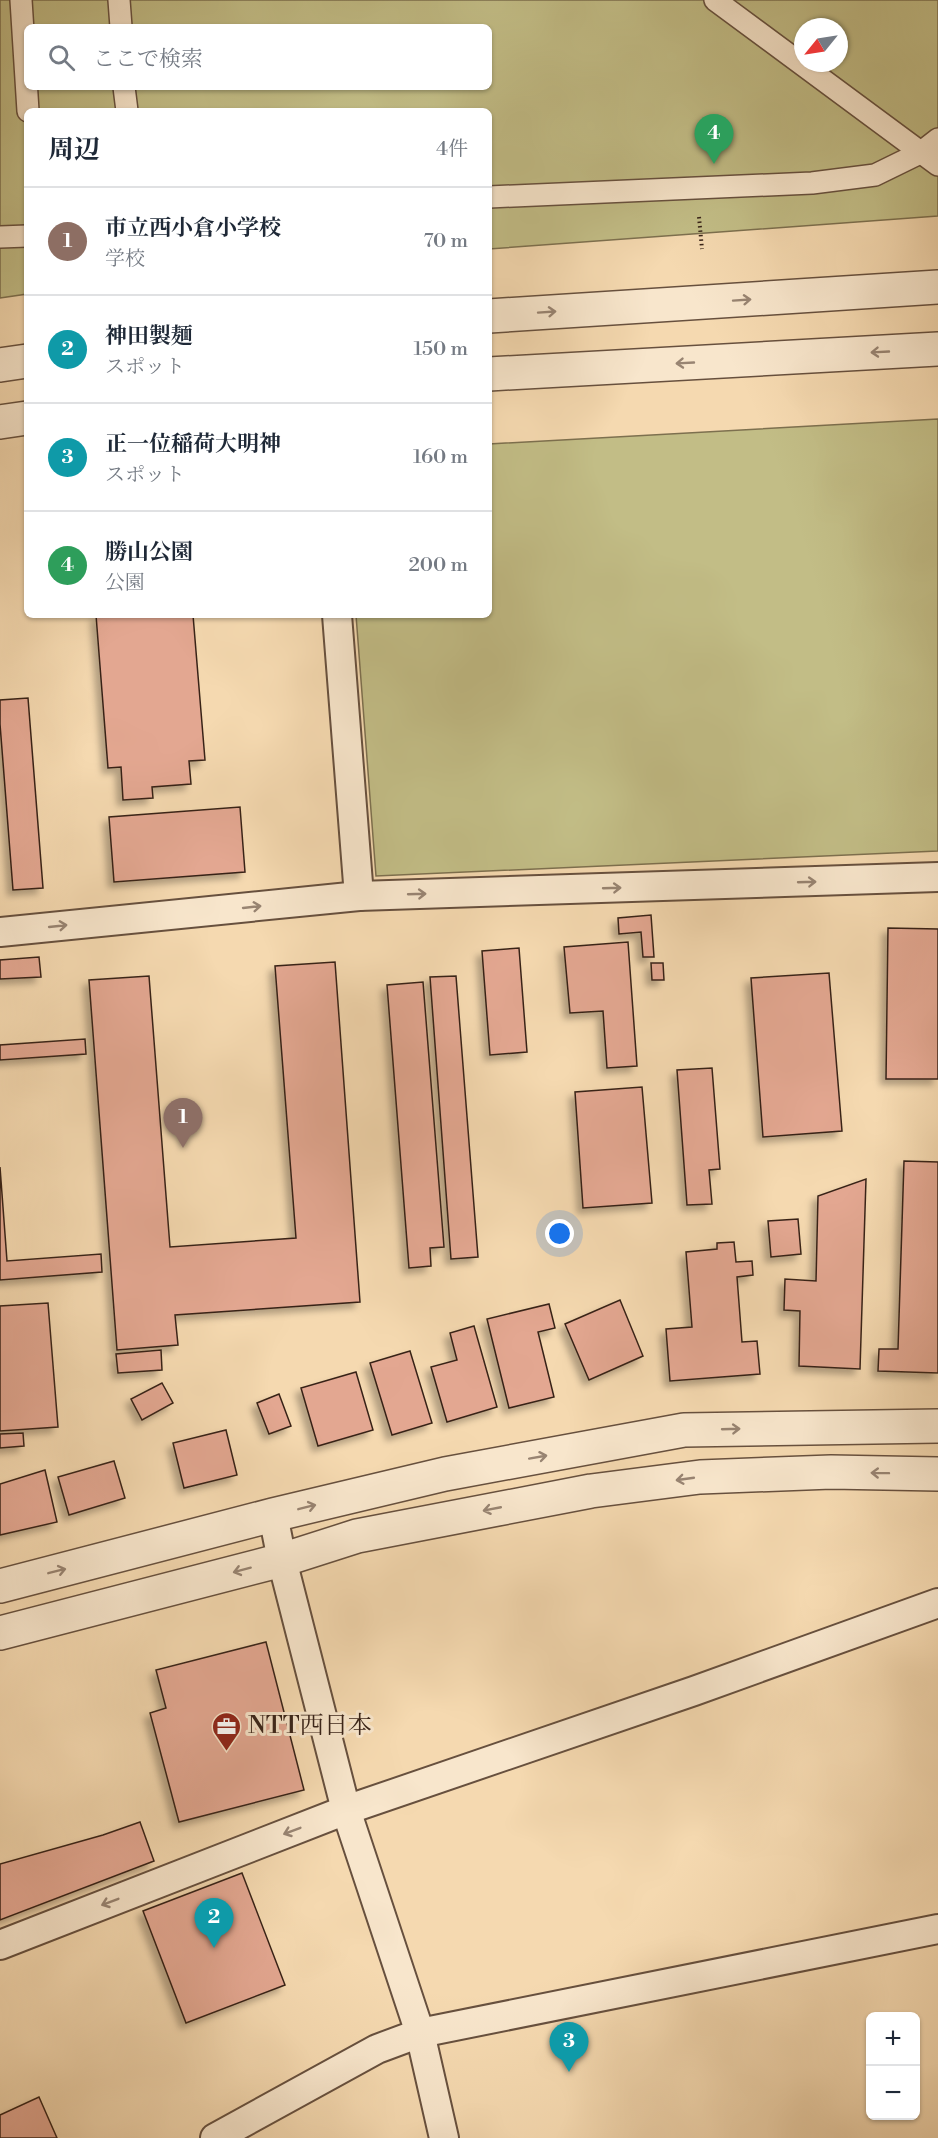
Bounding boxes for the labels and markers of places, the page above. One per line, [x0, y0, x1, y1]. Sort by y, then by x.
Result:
pin: 4 [694, 114, 734, 164]
pin: 1 [164, 1098, 202, 1148]
office icon: NTT西日本 [211, 1710, 243, 1752]
place label: NTT西日本 [248, 1711, 372, 1741]
pin: 2 [194, 1898, 234, 1948]
pin: 3 [550, 2022, 588, 2072]

